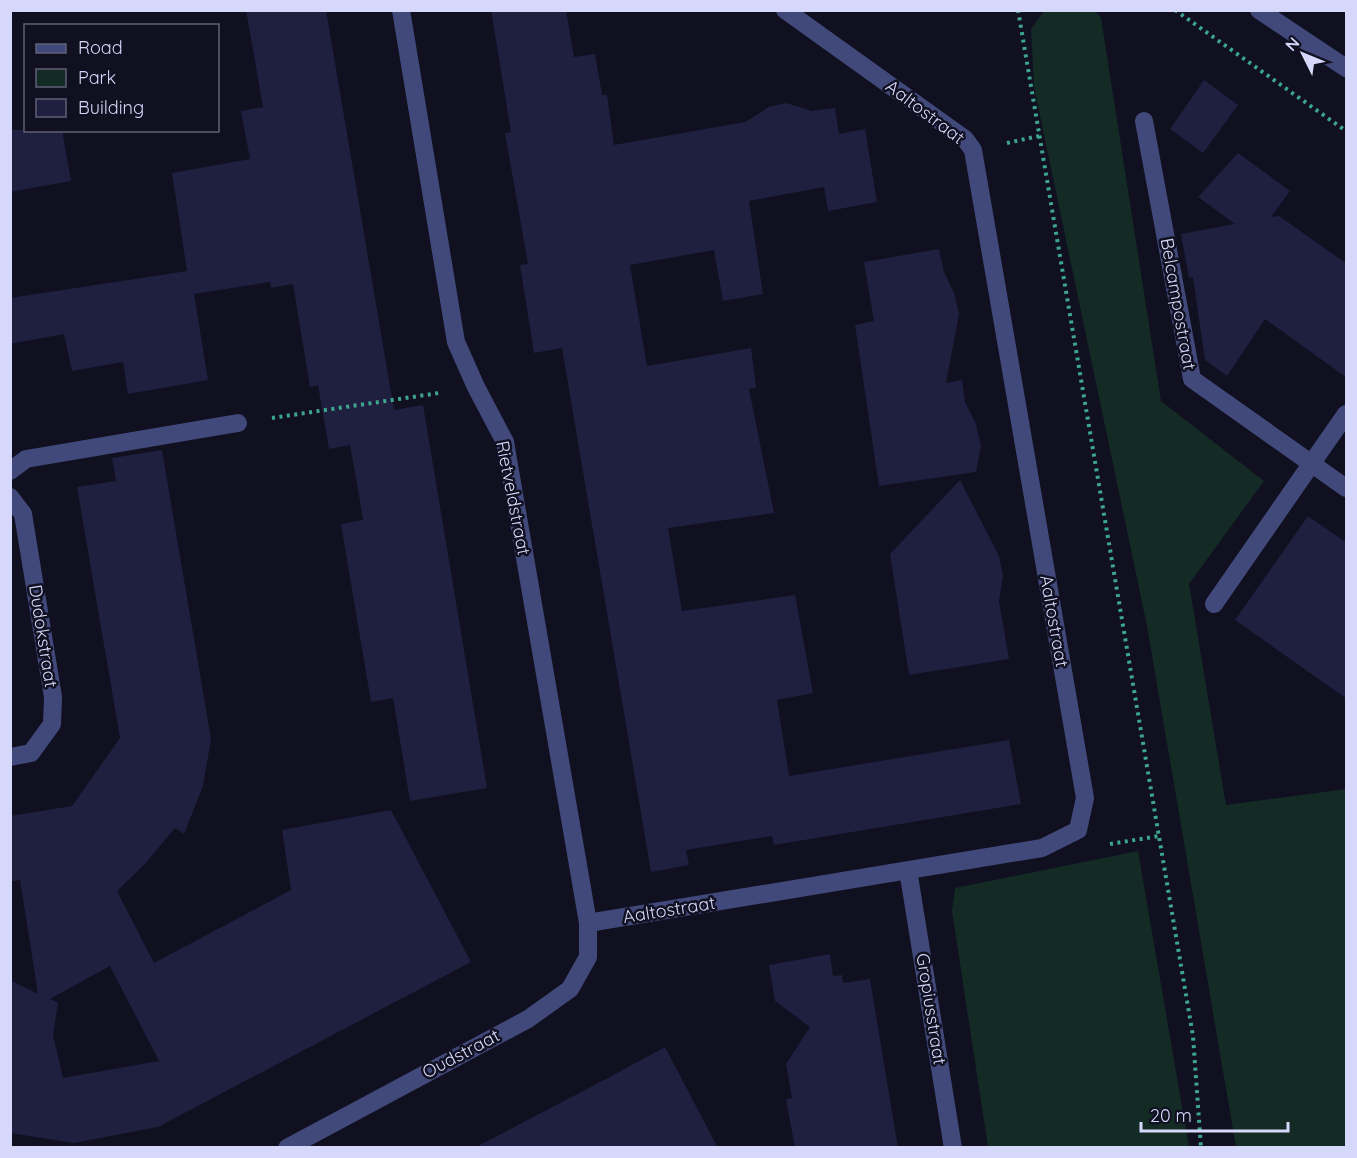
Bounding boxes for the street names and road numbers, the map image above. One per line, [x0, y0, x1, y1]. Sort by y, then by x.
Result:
street label: Aaltostraat [881, 74, 969, 149]
street label: Belcampostraat [1156, 236, 1201, 372]
street label: Rietveldstraat [491, 439, 536, 557]
street label: Aaltostraat [1035, 573, 1074, 669]
street label: Dudokstraat [24, 583, 63, 689]
street label: Aaltostraat [621, 891, 717, 928]
street label: Gropiusstraat [911, 951, 952, 1066]
street label: Oudstraat [418, 1024, 503, 1083]

